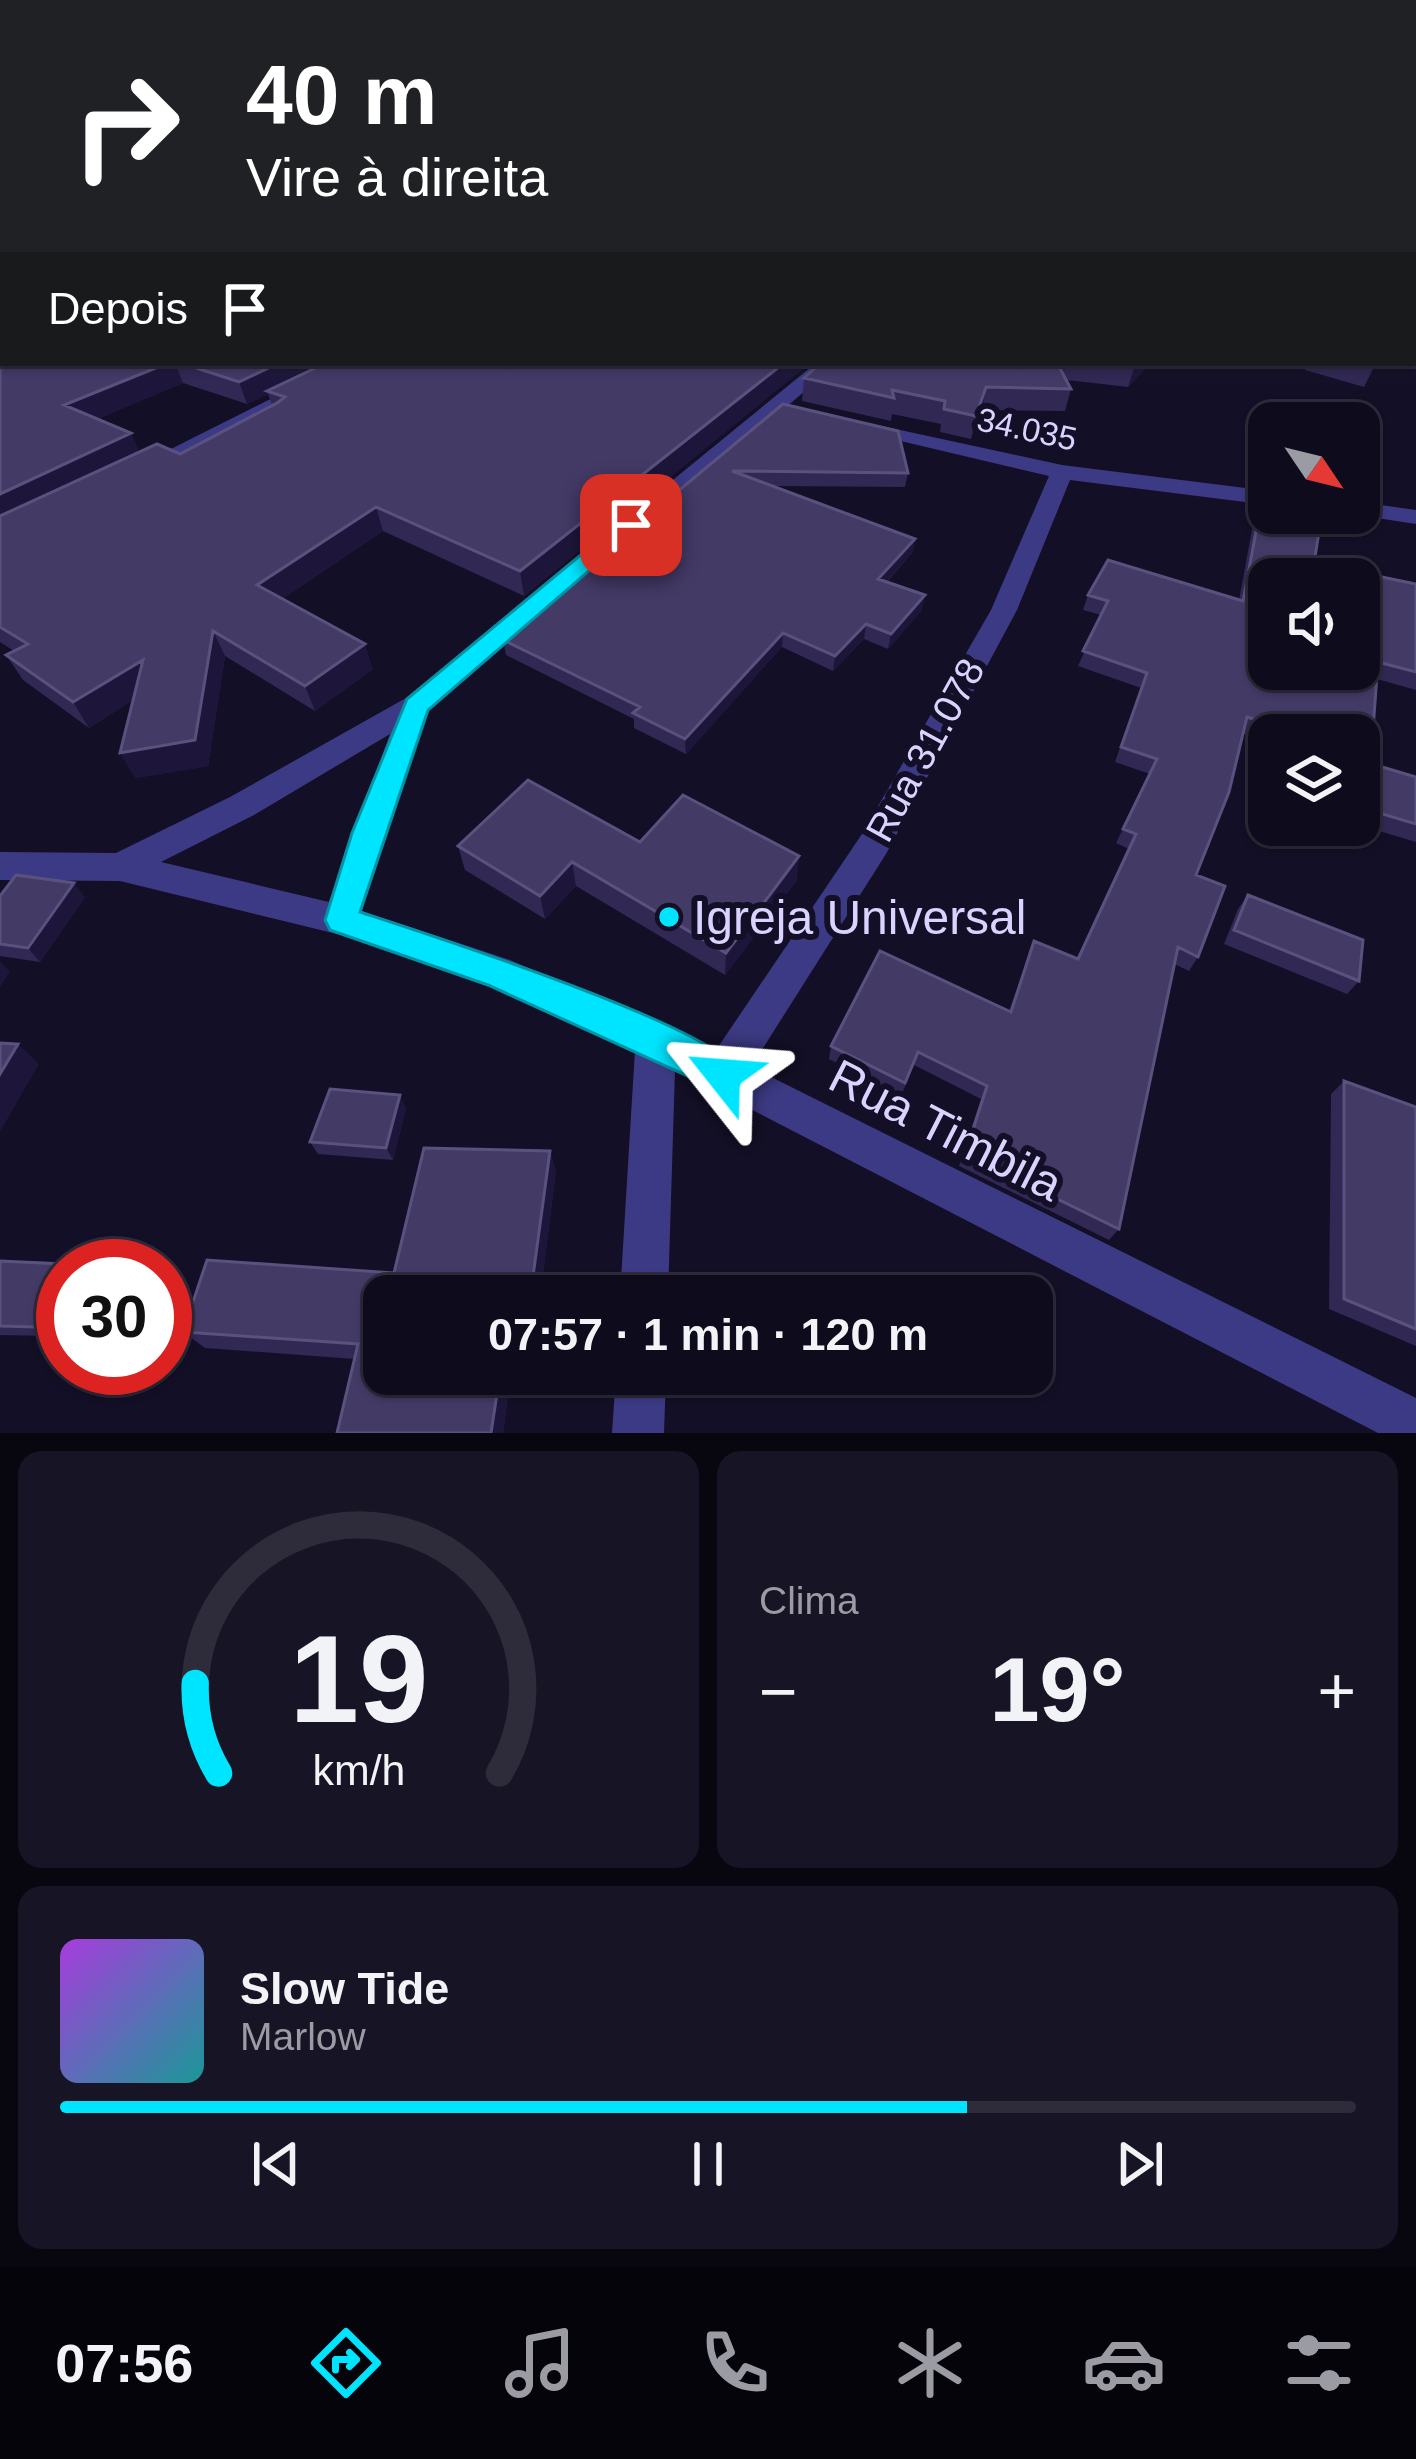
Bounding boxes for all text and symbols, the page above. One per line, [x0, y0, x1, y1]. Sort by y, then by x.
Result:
icon: right [48, 48, 204, 204]
text: 40 m [246, 48, 437, 142]
text: Vire à direita [246, 147, 548, 207]
icon: arrive [212, 276, 278, 342]
text: Depois [48, 283, 188, 334]
street label: 34.035 [974, 400, 1080, 458]
north arrow [1248, 402, 1380, 534]
map controls [1248, 402, 1380, 846]
pin [580, 474, 682, 576]
icon: arrive [598, 492, 664, 558]
button: sound [1248, 558, 1380, 690]
street label: Rua 31.078 [857, 651, 993, 849]
button: layers [1248, 714, 1380, 846]
place label: Igreja Universal [693, 891, 1026, 944]
marker: Igreja Universal [656, 904, 682, 930]
position arrow [660, 1012, 786, 1138]
street label: Rua Timbila [821, 1049, 1071, 1211]
speed limit sign: 30 [36, 1239, 192, 1395]
text: 07:57 · 1 min · 120 m [488, 1309, 928, 1360]
text: Clima [759, 1579, 859, 1622]
text: 19 [289, 1609, 428, 1748]
text: 19° [989, 1640, 1126, 1740]
text: − [759, 1654, 798, 1728]
text: + [1317, 1654, 1356, 1728]
text: km/h [312, 1745, 405, 1793]
text: Slow Tide [240, 1963, 449, 2014]
text: Marlow [240, 2015, 366, 2058]
icon: previous [243, 2131, 309, 2197]
icon: pause [675, 2131, 741, 2197]
icon: next [1107, 2131, 1173, 2197]
icon: directions [304, 2321, 388, 2405]
icon: music [498, 2321, 582, 2405]
icon: phone [693, 2321, 777, 2405]
icon: climate [888, 2321, 972, 2405]
icon: car [1082, 2321, 1166, 2405]
icon: filters [1277, 2321, 1361, 2405]
text: 07:56 [55, 2333, 193, 2393]

